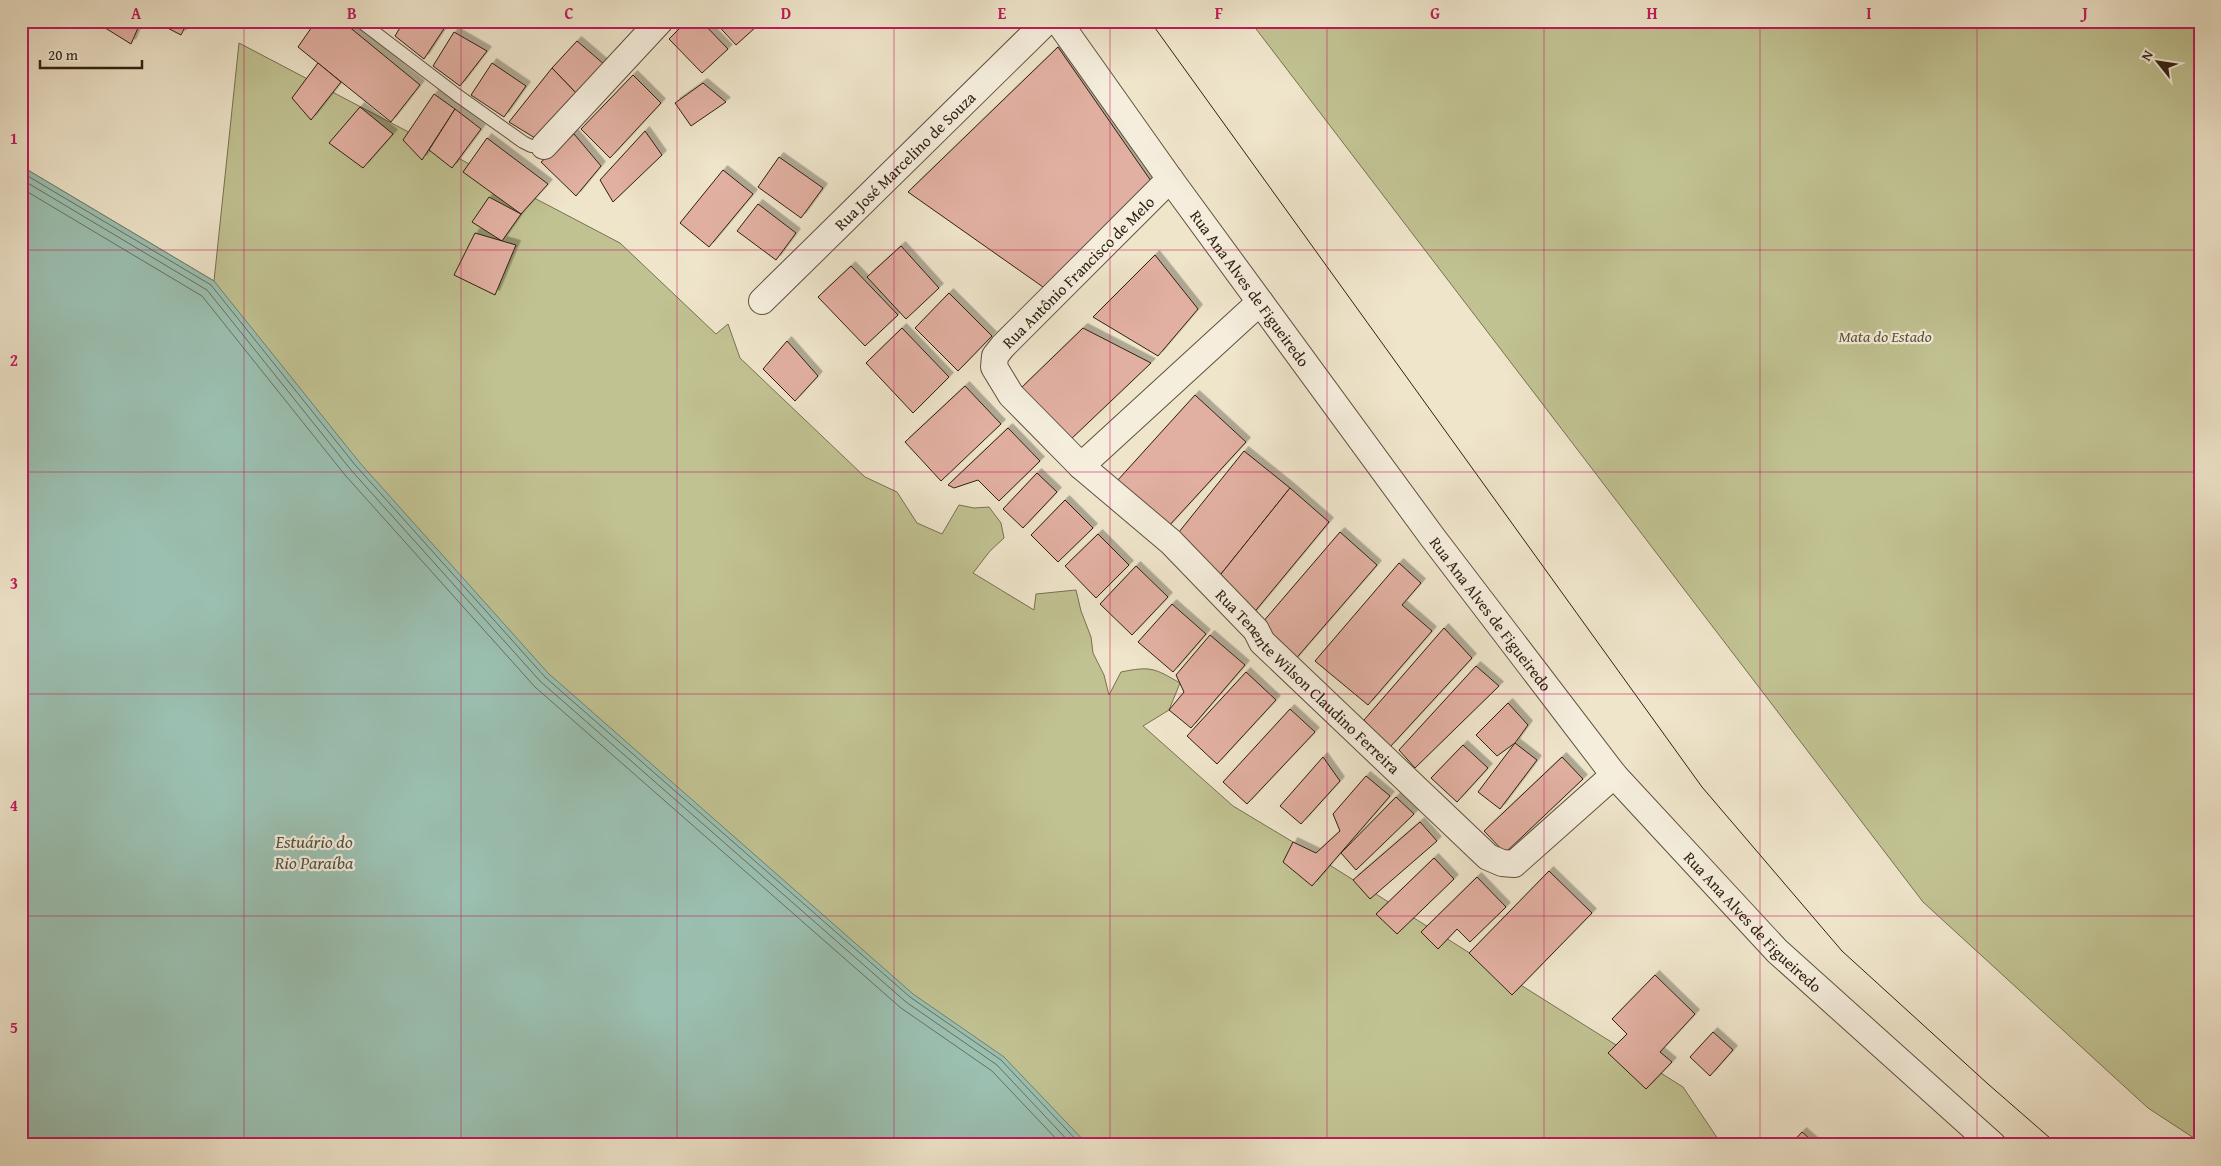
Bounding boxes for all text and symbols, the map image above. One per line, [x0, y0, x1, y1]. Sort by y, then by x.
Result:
text: A [131, 1, 142, 25]
text: B [347, 1, 357, 25]
text: C [564, 1, 574, 25]
text: D [781, 1, 791, 25]
text: E [998, 1, 1007, 25]
text: F [1215, 1, 1223, 25]
text: G [1430, 1, 1440, 25]
text: H [1646, 1, 1658, 25]
text: I [1866, 1, 1872, 25]
text: J [2079, 1, 2088, 25]
scale bar [40, 38, 142, 70]
north arrow [2134, 38, 2184, 88]
text: 20 m [48, 44, 79, 65]
text: N [2136, 46, 2158, 65]
street label: Rua José Marcelino de Souza [829, 85, 981, 236]
text: 1 [10, 126, 18, 150]
street label: Rua Antônio Francisco de Melo [996, 190, 1160, 354]
street label: Rua Ana Alves de Figueiredo [1184, 205, 1316, 372]
park label: Mata do Estado [1838, 324, 1932, 348]
text: 2 [10, 348, 18, 372]
street label: Rua Ana Alves de Figueiredo [1424, 531, 1558, 696]
text: 3 [10, 571, 18, 595]
street label: Rua Tenente Wilson Claudino Ferreira [1210, 583, 1406, 780]
text: 4 [10, 793, 18, 817]
water label: Estuário do Rio Paraíba [274, 828, 354, 876]
street label: Rua Ana Alves de Figueiredo [1678, 846, 1827, 998]
text: 5 [10, 1015, 18, 1039]

